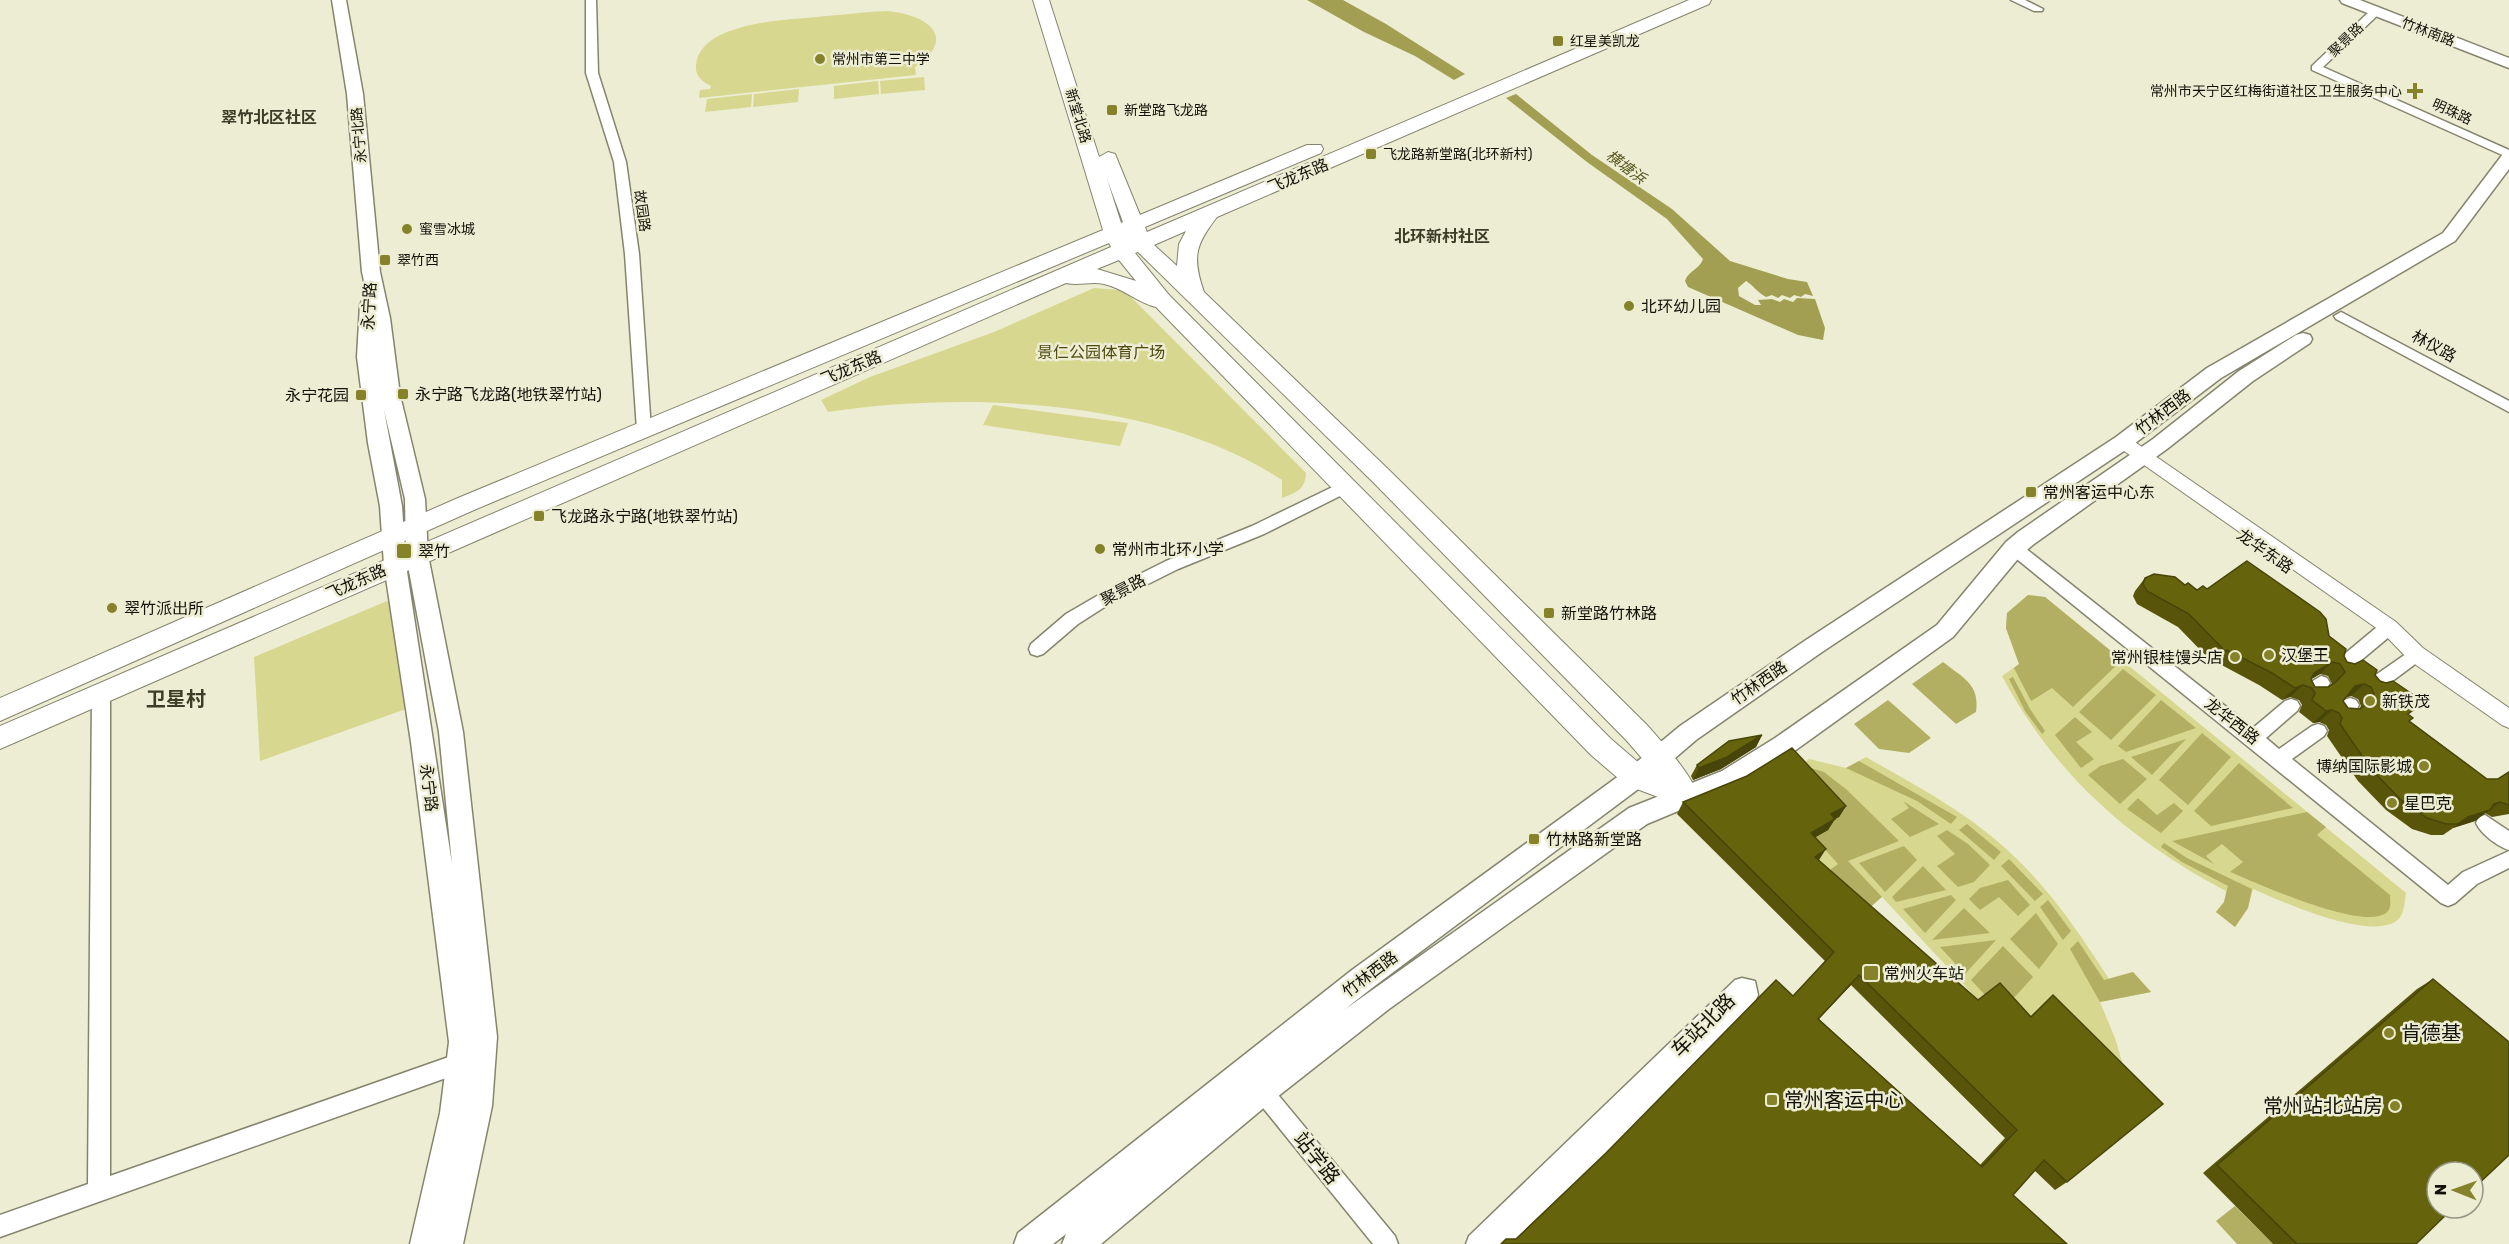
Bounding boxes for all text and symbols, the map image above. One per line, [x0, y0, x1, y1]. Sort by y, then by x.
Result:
street label: 竹林南路 [2399, 14, 2457, 50]
street label: 聚景路 [2325, 19, 2367, 61]
place label: 红星美凯龙 [1570, 33, 1640, 50]
marker: 红星美凯龙 [1551, 34, 1565, 48]
place label: 常州市第三中学 [832, 51, 930, 68]
marker: 常州市第三中学 [813, 52, 827, 66]
marker: 常州市天宁区红梅街道社区卫生服务中心 [2406, 82, 2424, 100]
place label: 常州市天宁区红梅街道社区卫生服务中心 [2150, 83, 2402, 100]
street label: 新堂北路 [1062, 87, 1094, 145]
street label: 明珠路 [2429, 96, 2475, 128]
place label: 新堂路飞龙路 [1124, 102, 1208, 119]
marker: 新堂路飞龙路 [1105, 103, 1119, 117]
street label: 永宁北路 [348, 106, 370, 164]
district label: 翠竹北区社区 [221, 108, 317, 127]
place label: 飞龙路新堂路(北环新村) [1383, 146, 1533, 163]
water label: 横塘浜 [1603, 146, 1651, 189]
marker: 飞龙路新堂路(北环新村) [1364, 147, 1378, 161]
street label: 飞龙东路 [1265, 155, 1331, 197]
street label: 故园路 [631, 189, 653, 233]
place label: 蜜雪冰城 [419, 221, 475, 238]
marker: 蜜雪冰城 [400, 222, 414, 236]
district label: 北环新村社区 [1394, 227, 1490, 246]
place label: 翠竹西 [397, 252, 439, 269]
marker: 翠竹西 [378, 253, 392, 267]
street label: 永宁路 [358, 282, 380, 330]
place label: 北环幼儿园 [1641, 297, 1721, 316]
marker: 北环幼儿园 [1622, 299, 1636, 313]
street label: 林仪路 [2408, 326, 2460, 366]
park label: 景仁公园体育广场 [1037, 343, 1165, 362]
street label: 飞龙东路 [818, 347, 884, 389]
place label: 永宁路飞龙路(地铁翠竹站) [415, 385, 602, 404]
street label: 竹林西路 [2132, 385, 2194, 439]
place label: 永宁花园 [285, 386, 349, 405]
marker: 永宁路飞龙路(地铁翠竹站) [396, 387, 410, 401]
marker: 永宁花园 [354, 388, 368, 402]
place label: 常州客运中心东 [2043, 483, 2155, 502]
marker: 常州客运中心东 [2024, 485, 2038, 499]
place label: 飞龙路永宁路(地铁翠竹站) [551, 507, 738, 526]
marker: 飞龙路永宁路(地铁翠竹站) [532, 509, 546, 523]
street label: 龙华东路 [2233, 525, 2297, 577]
place label: 常州市北环小学 [1112, 540, 1224, 559]
marker: 翠竹 [395, 542, 413, 560]
place label: 翠竹 [418, 542, 450, 561]
marker: 常州市北环小学 [1093, 542, 1107, 556]
street label: 飞龙东路 [323, 560, 389, 604]
street label: 聚景路 [1097, 570, 1149, 610]
place label: 翠竹派出所 [124, 599, 204, 618]
marker: 翠竹派出所 [105, 601, 119, 615]
place label: 新堂路竹林路 [1561, 604, 1657, 623]
marker: 新堂路竹林路 [1542, 606, 1556, 620]
place label: 汉堡王 [2281, 646, 2329, 665]
place label: 常州银桂馒头店 [2111, 648, 2223, 667]
marker: 汉堡王 [2262, 648, 2276, 662]
marker: 常州银桂馒头店 [2228, 650, 2242, 664]
street label: 竹林西路 [1727, 657, 1791, 709]
district label: 卫星村 [146, 687, 206, 711]
place label: 新铁茂 [2382, 692, 2430, 711]
street label: 龙华西路 [2201, 694, 2263, 748]
marker: 新铁茂 [2363, 694, 2377, 708]
place label: 博纳国际影城 [2316, 757, 2412, 776]
marker: 博纳国际影城 [2417, 759, 2431, 773]
street label: 永宁路 [417, 763, 441, 813]
place label: 星巴克 [2404, 794, 2452, 813]
marker: 星巴克 [2385, 796, 2399, 810]
place label: 竹林路新堂路 [1546, 830, 1642, 849]
marker: 竹林路新堂路 [1527, 832, 1541, 846]
street label: 竹林西路 [1339, 947, 1401, 1001]
marker: 常州火车站 [1862, 964, 1880, 982]
place label: 常州火车站 [1884, 964, 1964, 983]
street label: 车站北路 [1666, 988, 1740, 1062]
place label: 肯德基 [2401, 1021, 2461, 1045]
marker: 肯德基 [2382, 1026, 2396, 1040]
place label: 常州客运中心 [1784, 1088, 1904, 1112]
marker: 常州客运中心 [1765, 1093, 1779, 1107]
place label: 常州站北站房 [2263, 1094, 2383, 1118]
marker: 常州站北站房 [2388, 1099, 2402, 1113]
street label: 站学路 [1289, 1127, 1345, 1189]
north arrow [2425, 1160, 2485, 1220]
text: N [2431, 1184, 2450, 1196]

